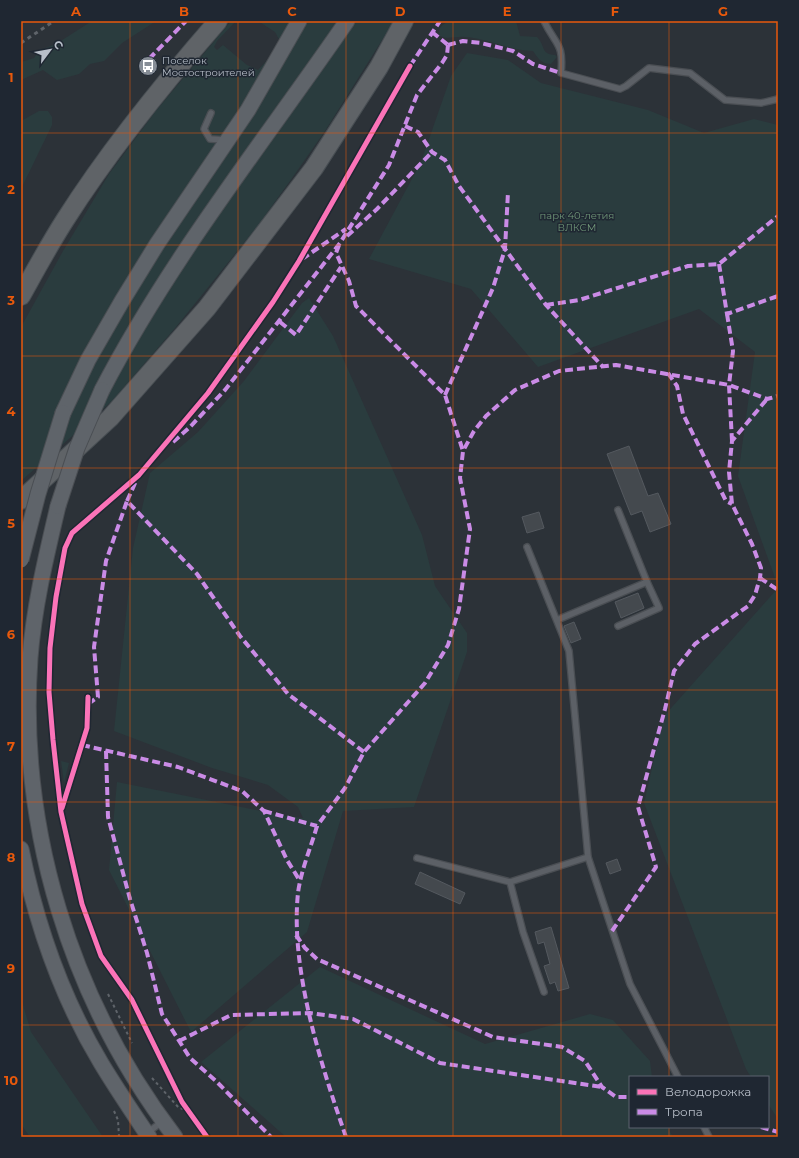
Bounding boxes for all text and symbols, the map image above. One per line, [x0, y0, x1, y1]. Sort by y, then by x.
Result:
text: A [70, 3, 82, 19]
text: B [179, 3, 189, 19]
text: C [287, 3, 297, 19]
text: D [395, 3, 406, 19]
text: E [503, 3, 512, 19]
text: F [611, 3, 619, 19]
text: G [718, 3, 728, 19]
north arrow [30, 30, 70, 70]
text: С [50, 38, 67, 52]
place label: Поселок Мостостроителей [162, 54, 255, 79]
bus stop icon: Поселок Мостостроителей [137, 55, 159, 77]
text: 1 [8, 69, 14, 85]
text: 2 [7, 181, 15, 197]
park label: парк 40-летия ВЛКСМ [540, 209, 614, 234]
text: 3 [6, 292, 15, 308]
text: 4 [7, 403, 16, 419]
text: 5 [7, 515, 15, 531]
text: 6 [7, 626, 16, 642]
text: 7 [7, 738, 15, 754]
text: 8 [7, 849, 16, 865]
text: 9 [7, 960, 15, 976]
text: 10 [4, 1072, 18, 1088]
legend [629, 1076, 769, 1128]
text: Велодорожка [665, 1084, 751, 1099]
text: Тропа [665, 1104, 703, 1119]

